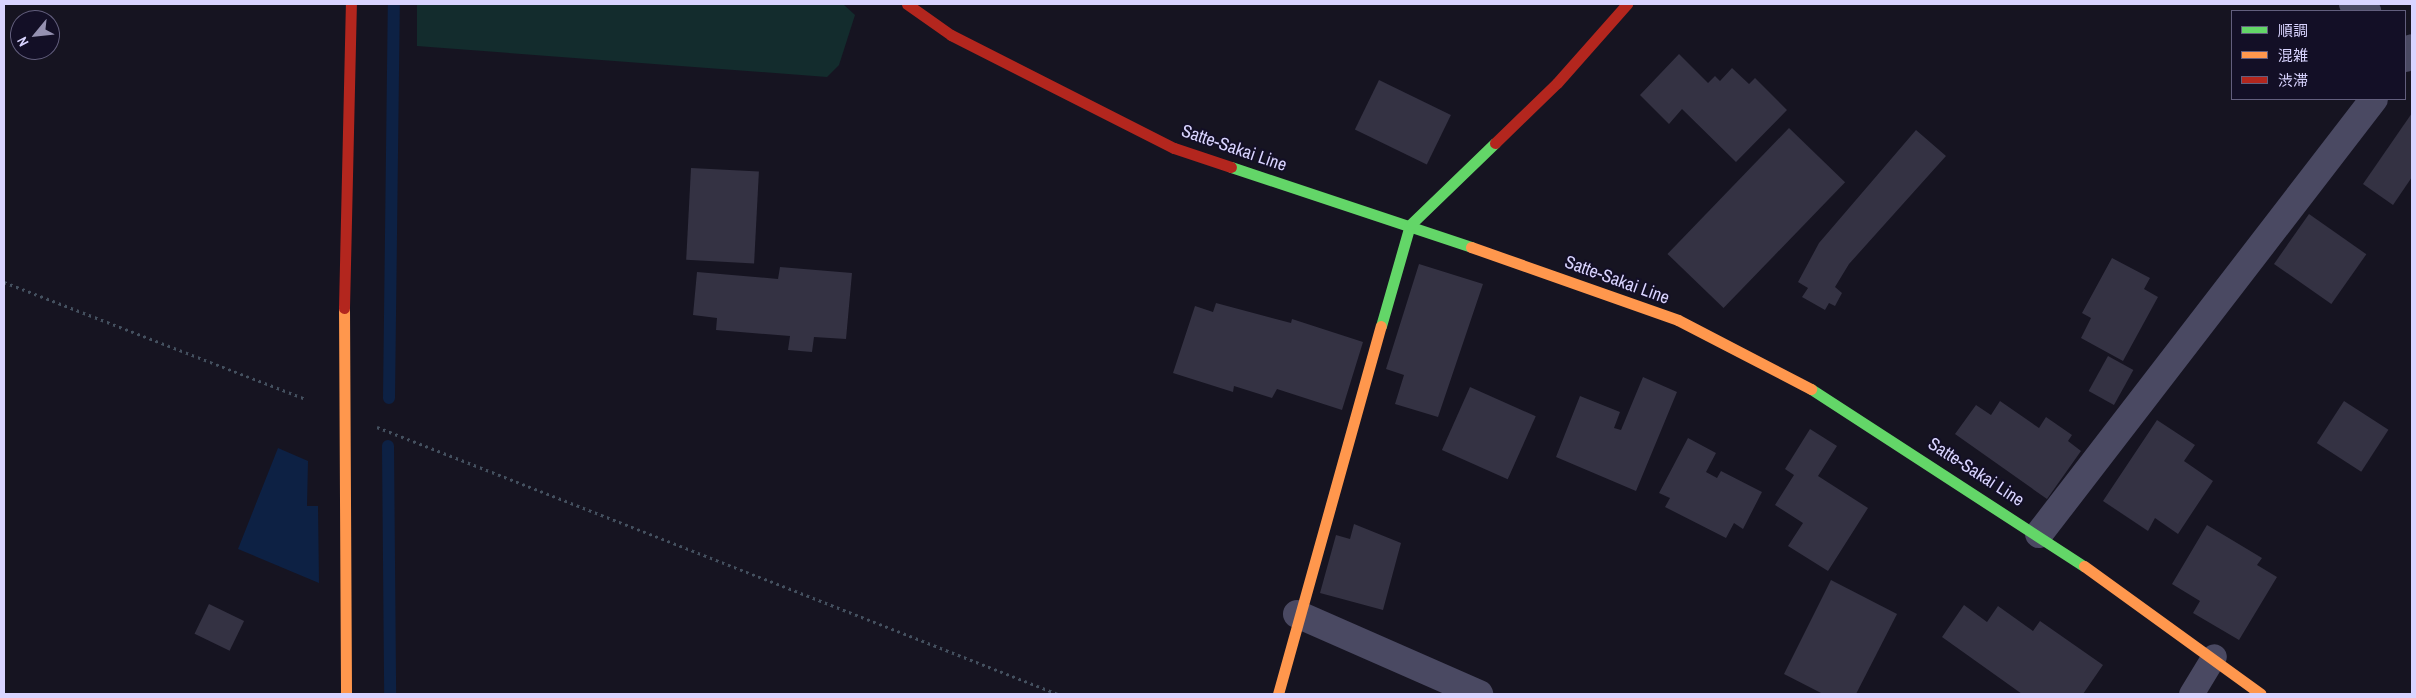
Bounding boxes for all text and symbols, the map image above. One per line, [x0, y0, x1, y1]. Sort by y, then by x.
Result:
north arrow [10, 10, 60, 60]
legend [2231, 10, 2406, 100]
text: 順調 [2278, 20, 2308, 41]
text: N [13, 34, 33, 49]
text: 混雑 [2278, 45, 2308, 66]
text: 渋滞 [2278, 70, 2308, 91]
street label: Satte-Sakai Line [1178, 120, 1290, 176]
street label: Satte-Sakai Line [1562, 251, 1672, 309]
street label: Satte-Sakai Line [1924, 433, 2028, 511]

